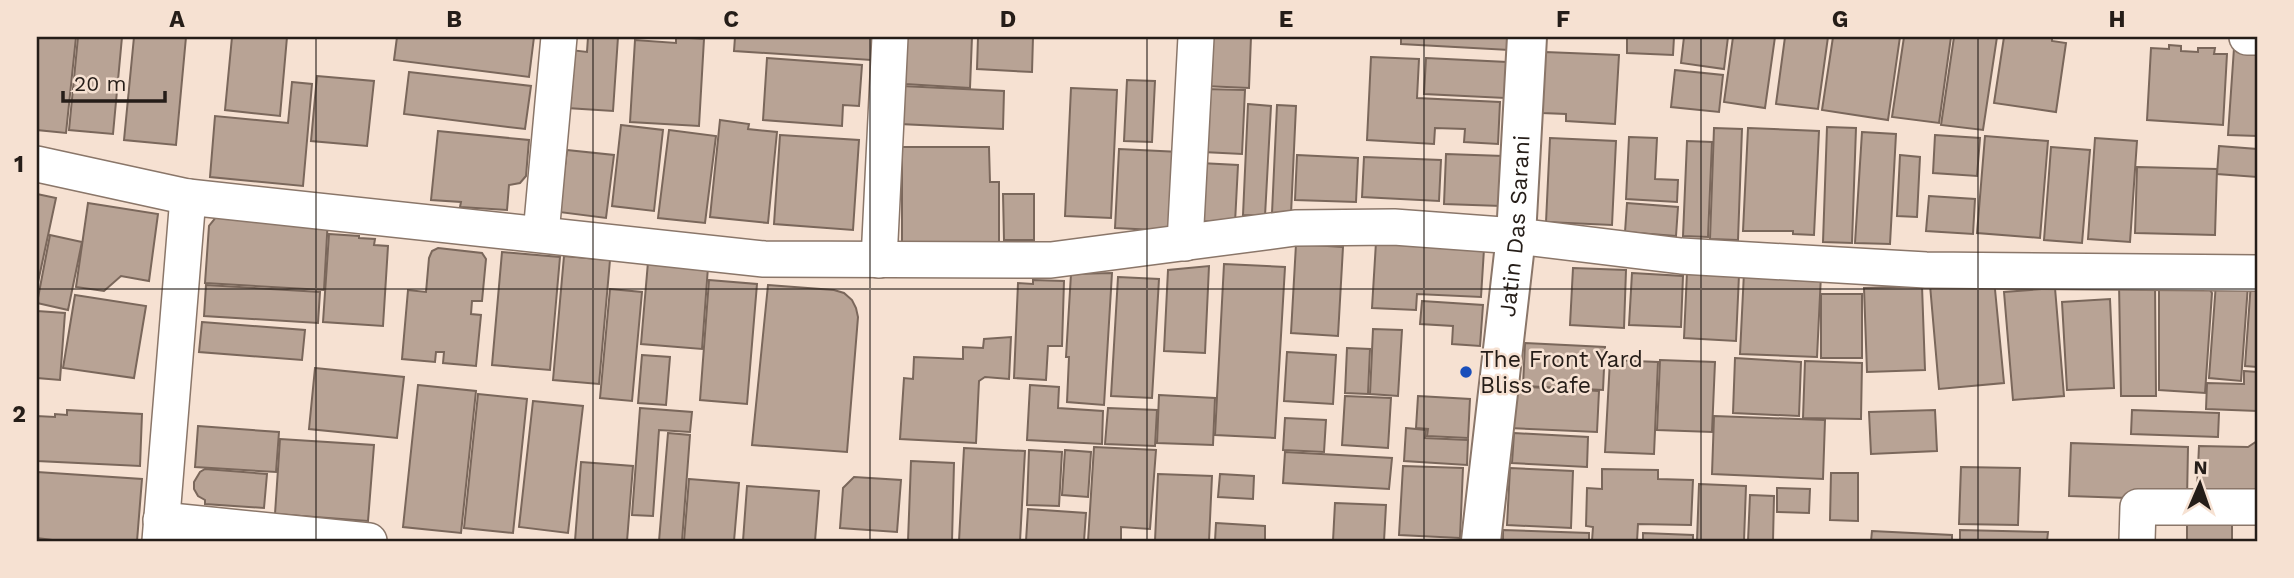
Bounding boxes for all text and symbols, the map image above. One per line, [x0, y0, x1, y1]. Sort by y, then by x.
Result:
text: A [169, 6, 185, 33]
text: B [446, 6, 462, 33]
text: C [723, 6, 739, 33]
text: D [1000, 6, 1016, 33]
text: E [1279, 6, 1293, 33]
text: F [1556, 6, 1570, 33]
text: G [1832, 6, 1848, 33]
text: H [2108, 6, 2126, 33]
scale bar [63, 60, 164, 104]
text: 20 m [74, 71, 126, 96]
street label: Jatin Das Sarani [1493, 134, 1535, 318]
text: 1 [14, 151, 24, 178]
place label: The Front Yard Bliss Cafe [1480, 346, 1643, 399]
marker: The Front Yard Bliss Cafe [1458, 364, 1474, 380]
text: 2 [12, 401, 26, 428]
north arrow [2164, 448, 2234, 518]
text: N [2193, 456, 2208, 479]

